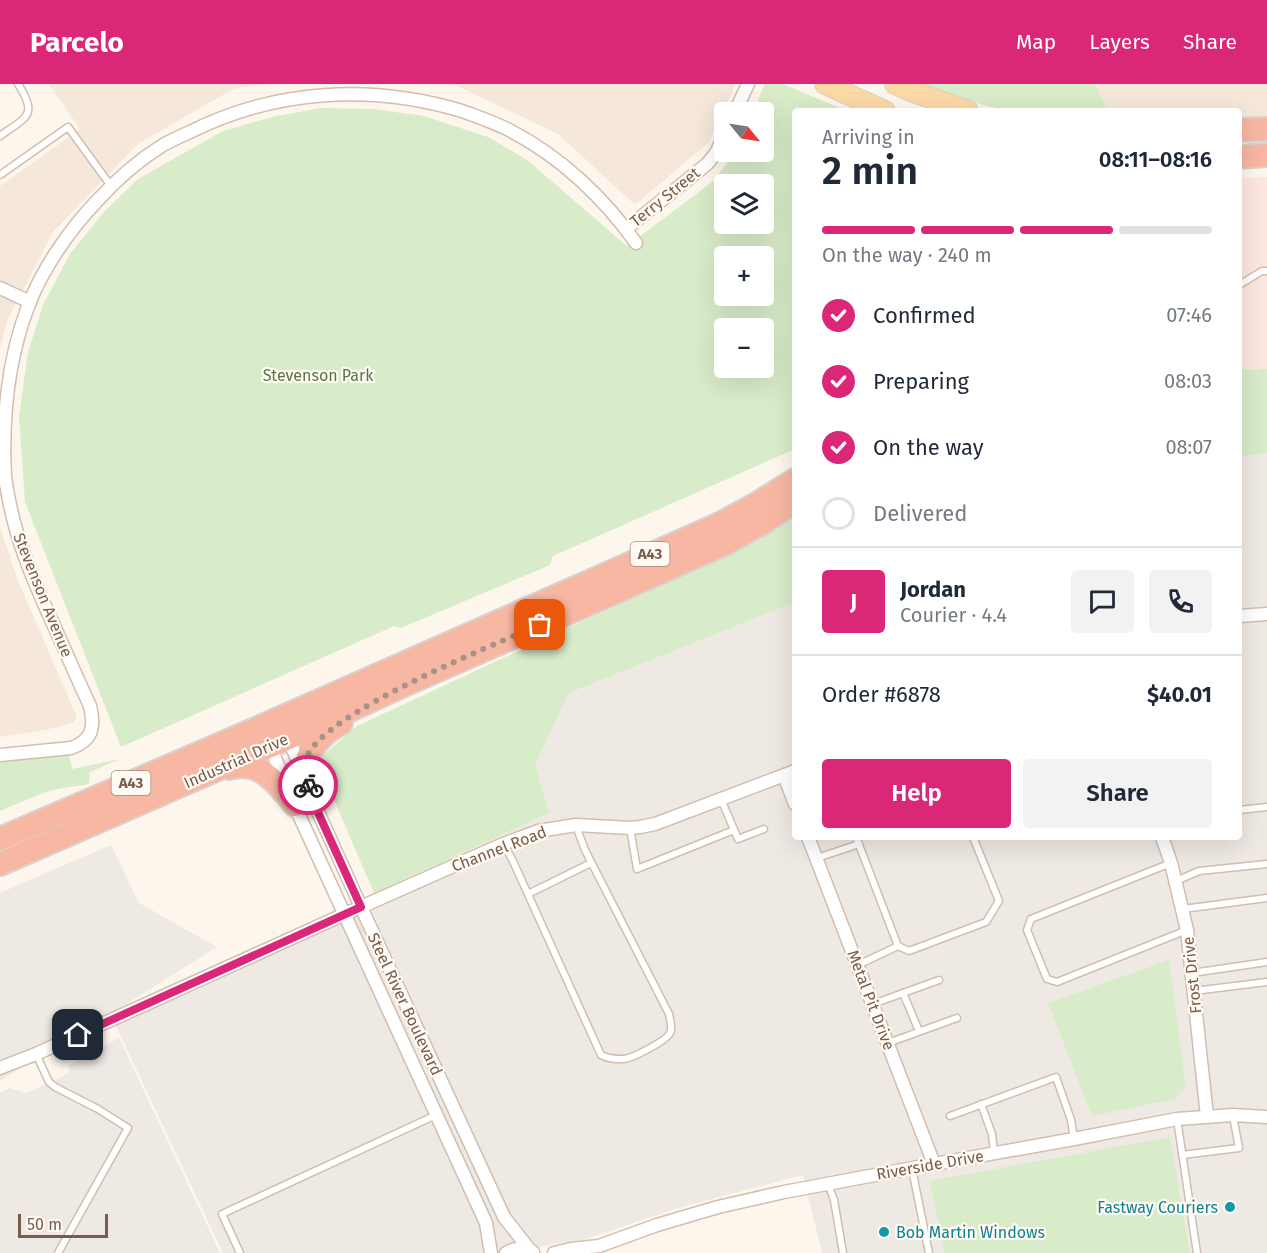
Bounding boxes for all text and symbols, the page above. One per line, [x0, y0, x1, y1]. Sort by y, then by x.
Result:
text: Parcelo [30, 26, 124, 59]
text: Map [1016, 29, 1056, 55]
text: Layers [1089, 29, 1150, 55]
text: Share [1183, 29, 1237, 55]
north arrow [714, 102, 774, 162]
map controls [714, 102, 774, 378]
text: Arriving in [822, 125, 915, 149]
text: 08:11–08:16 [1099, 146, 1212, 173]
text: 2 min [822, 148, 918, 194]
street label: Terry Street [626, 163, 704, 231]
button: layers [714, 174, 774, 234]
text: On the way · 240 m [822, 243, 992, 267]
button: + [714, 246, 774, 306]
icon: check [822, 299, 855, 332]
text: Confirmed [873, 302, 976, 329]
text: 07:46 [1166, 303, 1212, 327]
button: − [714, 318, 774, 378]
icon: check [822, 365, 855, 398]
park label: Stevenson Park [263, 366, 374, 385]
text: Preparing [873, 368, 969, 395]
text: 08:03 [1164, 369, 1212, 393]
icon: check [822, 431, 855, 464]
text: On the way [873, 434, 984, 461]
text: 08:07 [1165, 435, 1212, 459]
text: Delivered [873, 500, 968, 527]
street label: Stevenson Avenue [9, 530, 77, 660]
road number: A43 [630, 542, 670, 566]
button: chat [1071, 570, 1134, 633]
button: phone [1149, 570, 1212, 633]
text: Jordan [900, 576, 966, 603]
text: J [850, 588, 857, 615]
pin [514, 599, 565, 650]
text: Courier · 4.4 [900, 603, 1007, 627]
icon: bag [523, 608, 556, 641]
text: Order #6878 [822, 681, 941, 708]
text: $40.01 [1147, 681, 1212, 708]
street label: Industrial Drive [181, 730, 291, 792]
courier [278, 755, 338, 815]
button: Help [822, 759, 1011, 828]
button: Share [1023, 759, 1212, 828]
icon: bike [292, 769, 325, 802]
road number: A43 [112, 771, 150, 795]
street label: Channel Road [449, 822, 549, 876]
street label: Steel River Boulevard [364, 930, 446, 1078]
street label: Frost Drive [1179, 936, 1205, 1014]
street label: Metal Pit Drive [843, 947, 899, 1053]
pin [52, 1009, 103, 1060]
icon: home [61, 1018, 94, 1051]
street label: Riverside Drive [875, 1146, 985, 1184]
place label: Fastway Couriers [1097, 1198, 1218, 1217]
marker: Fastway Couriers [1223, 1200, 1237, 1214]
scale bar [18, 1211, 108, 1238]
text: 50 m [27, 1215, 62, 1234]
place label: Bob Martin Windows [896, 1223, 1045, 1242]
marker: Bob Martin Windows [877, 1225, 891, 1239]

